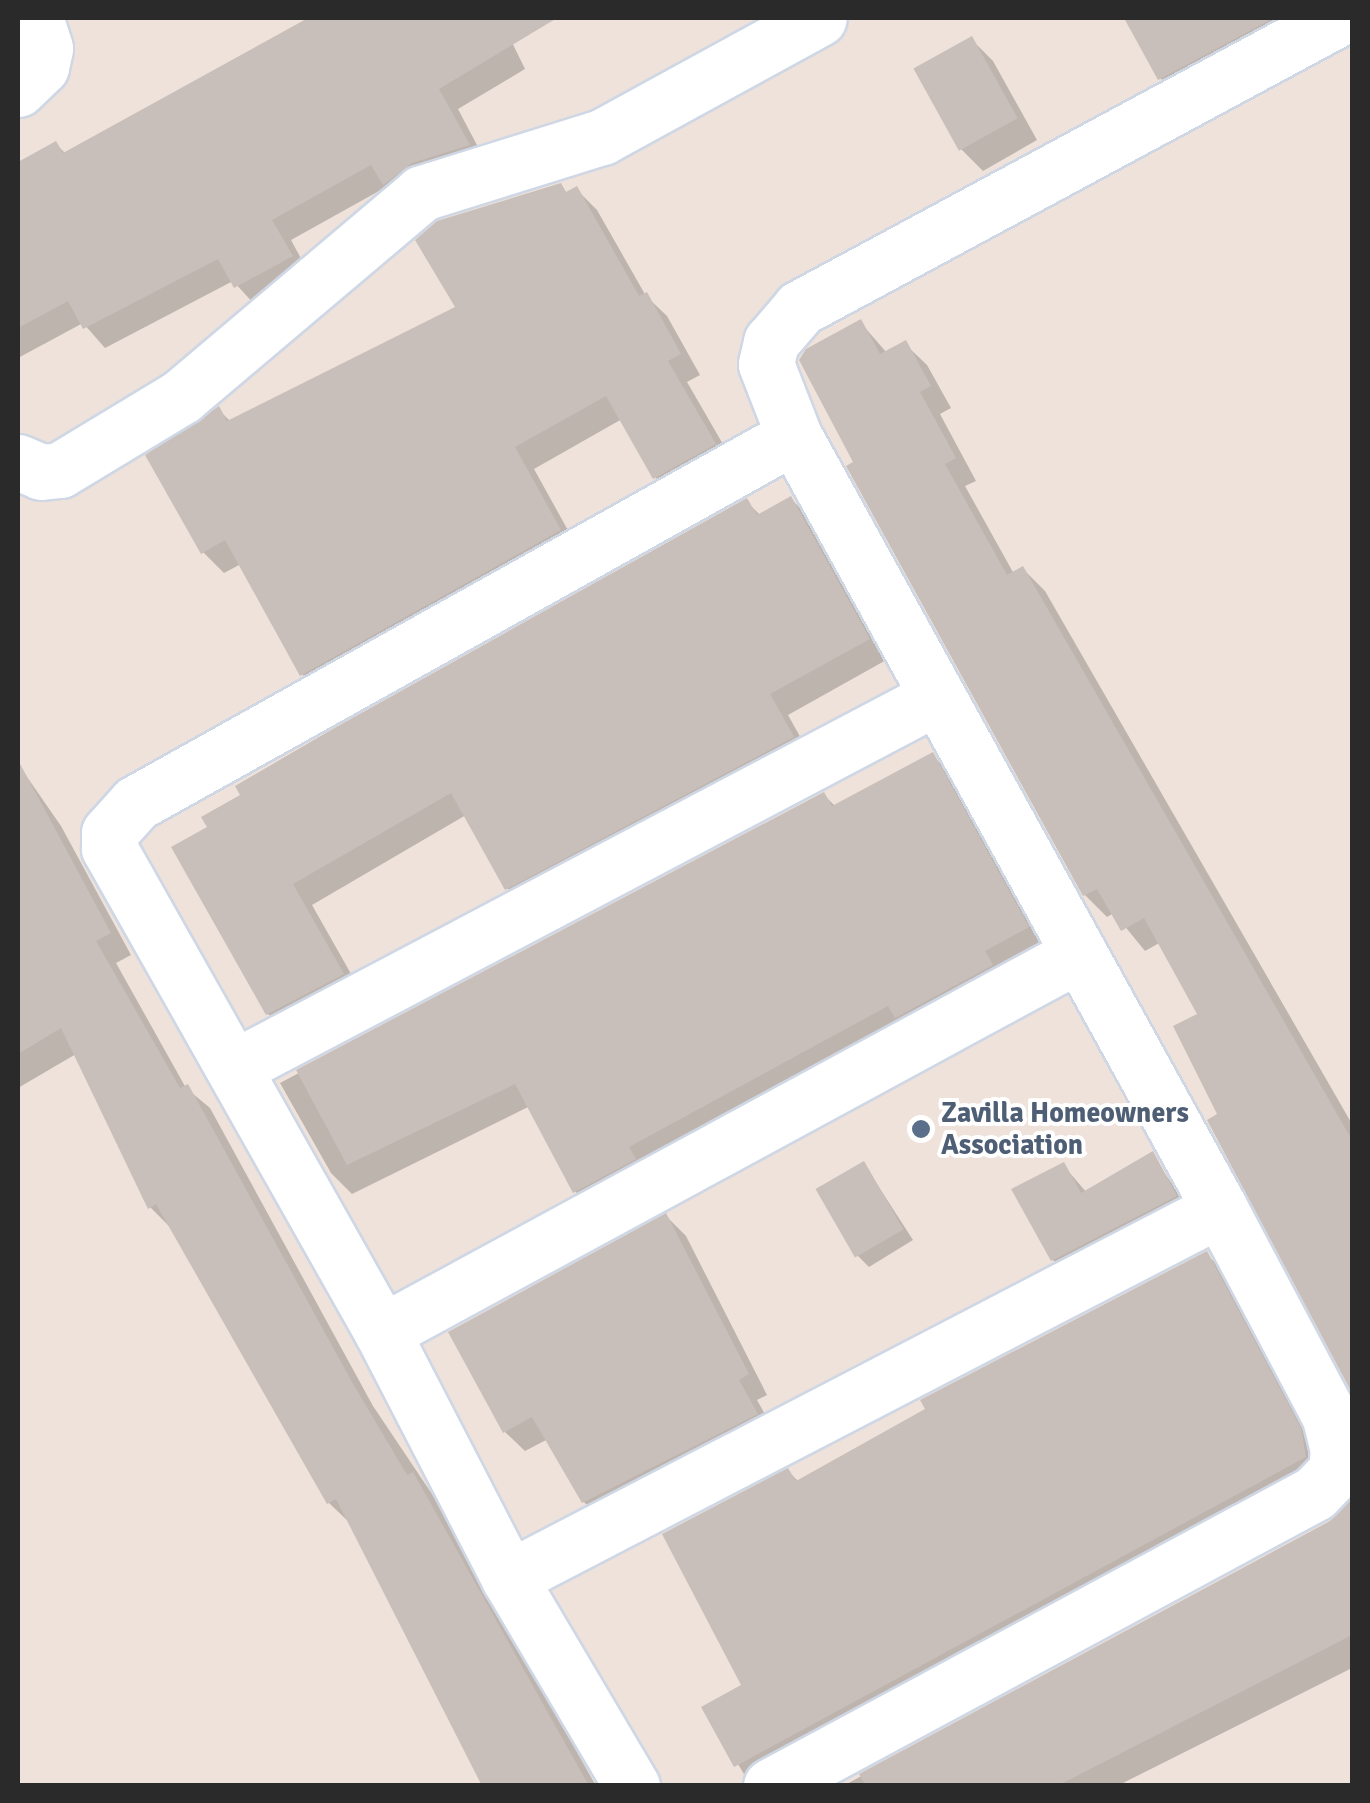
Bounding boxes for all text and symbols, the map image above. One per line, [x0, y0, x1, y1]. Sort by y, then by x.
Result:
place label: Zavilla Homeowners Association [941, 1096, 1189, 1162]
marker: Zavilla Homeowners Association [910, 1118, 932, 1140]

